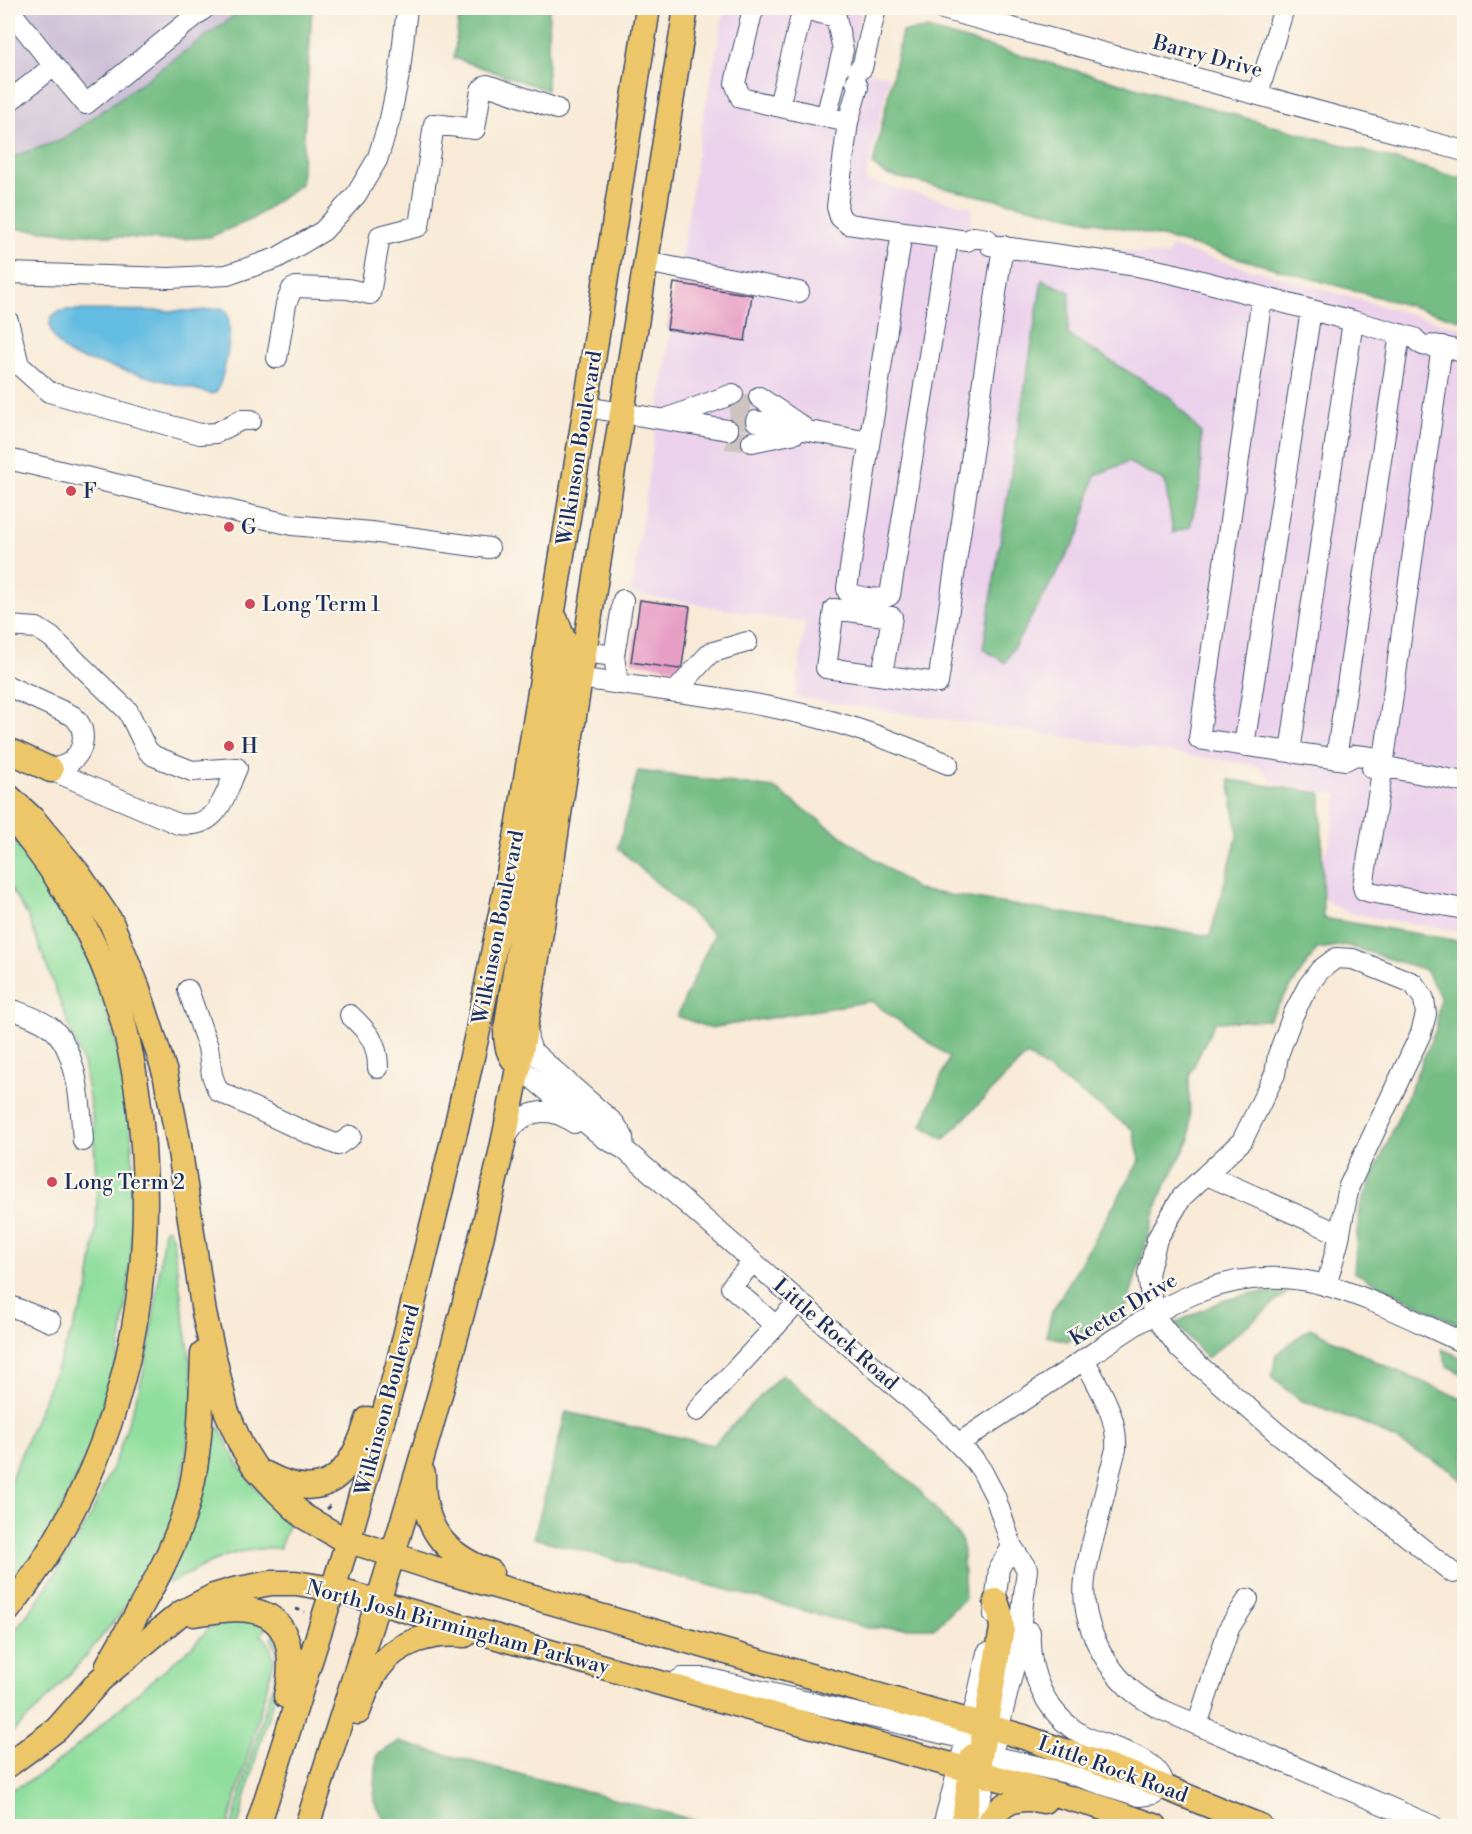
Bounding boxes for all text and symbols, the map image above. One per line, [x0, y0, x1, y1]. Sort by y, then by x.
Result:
street label: Barry Drive [1149, 30, 1266, 84]
street label: Wilkinson Boulevard [552, 349, 608, 548]
place label: F [83, 479, 97, 505]
marker: F [64, 484, 78, 498]
place label: G [241, 515, 257, 541]
marker: G [222, 520, 236, 534]
place label: Long Term 1 [262, 592, 380, 618]
marker: Long Term 1 [243, 597, 257, 611]
place label: H [241, 734, 258, 760]
marker: H [222, 739, 236, 753]
street label: Wilkinson Boulevard [467, 828, 531, 1027]
place label: Long Term 2 [64, 1170, 185, 1196]
marker: Long Term 2 [45, 1175, 59, 1189]
street label: Keeter Drive [1065, 1268, 1182, 1352]
street label: Little Rock Road [767, 1273, 903, 1396]
street label: Wilkinson Boulevard [350, 1302, 426, 1500]
street label: North Josh Birmingham Parkway [303, 1575, 613, 1681]
street label: Little Rock Road [1034, 1731, 1191, 1809]

